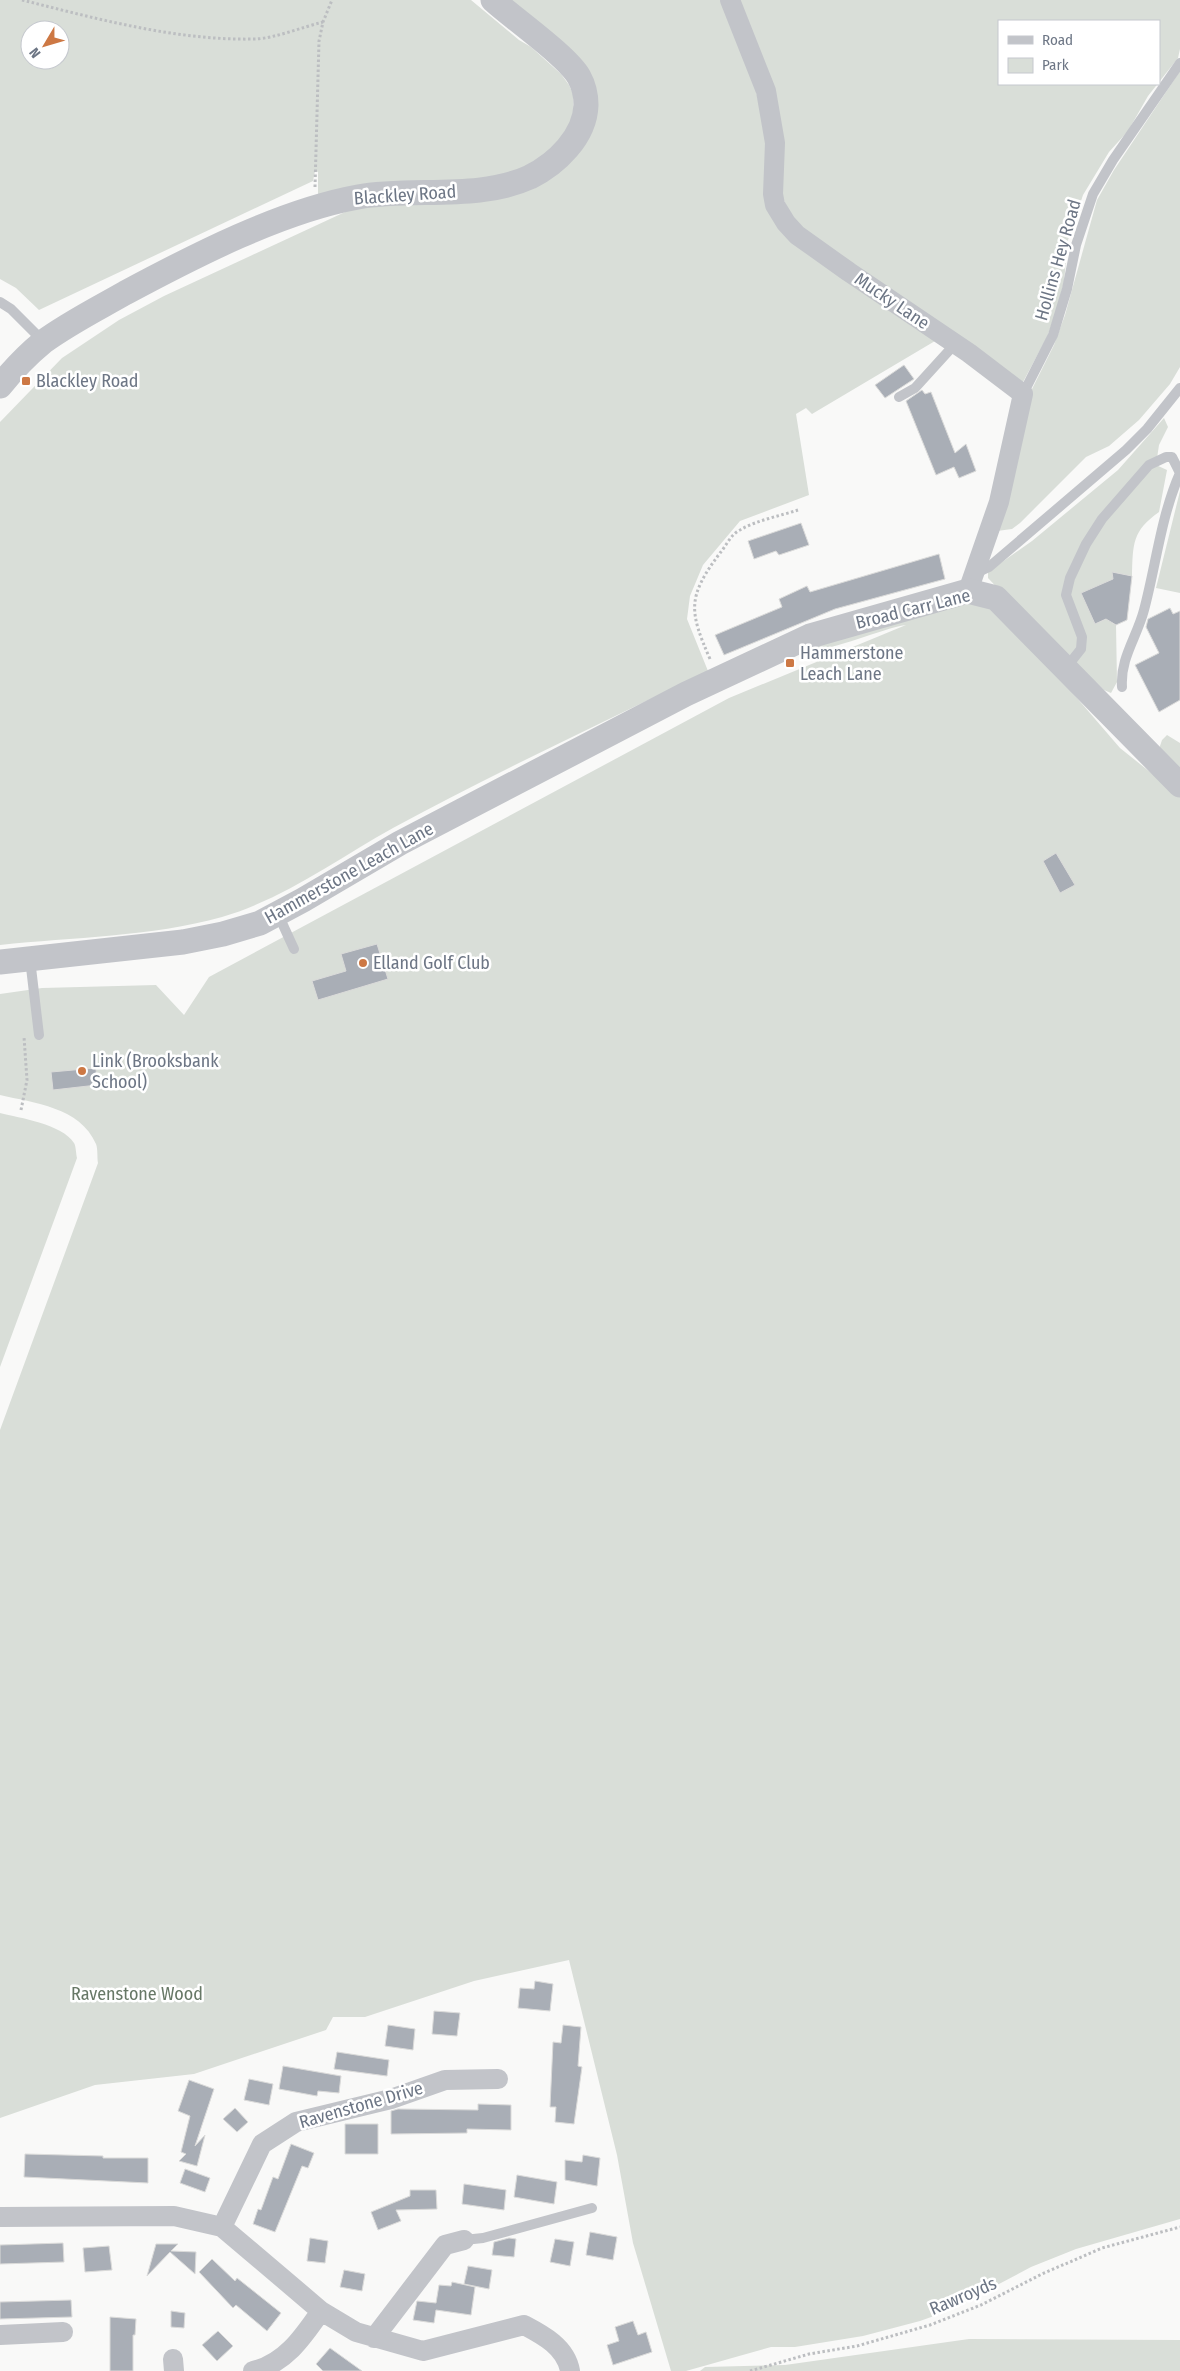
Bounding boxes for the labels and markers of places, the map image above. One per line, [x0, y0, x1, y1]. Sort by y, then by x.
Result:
place label: Blackley Road [36, 370, 138, 392]
marker: Blackley Road [20, 375, 32, 387]
place label: Hammerstone Leach Lane [800, 642, 904, 685]
marker: Hammerstone Leach Lane [784, 657, 796, 669]
place label: Elland Golf Club [373, 952, 490, 974]
marker: Elland Golf Club [357, 957, 369, 969]
place label: Link (Brooksbank School) [92, 1050, 219, 1093]
marker: Link (Brooksbank School) [76, 1065, 88, 1077]

